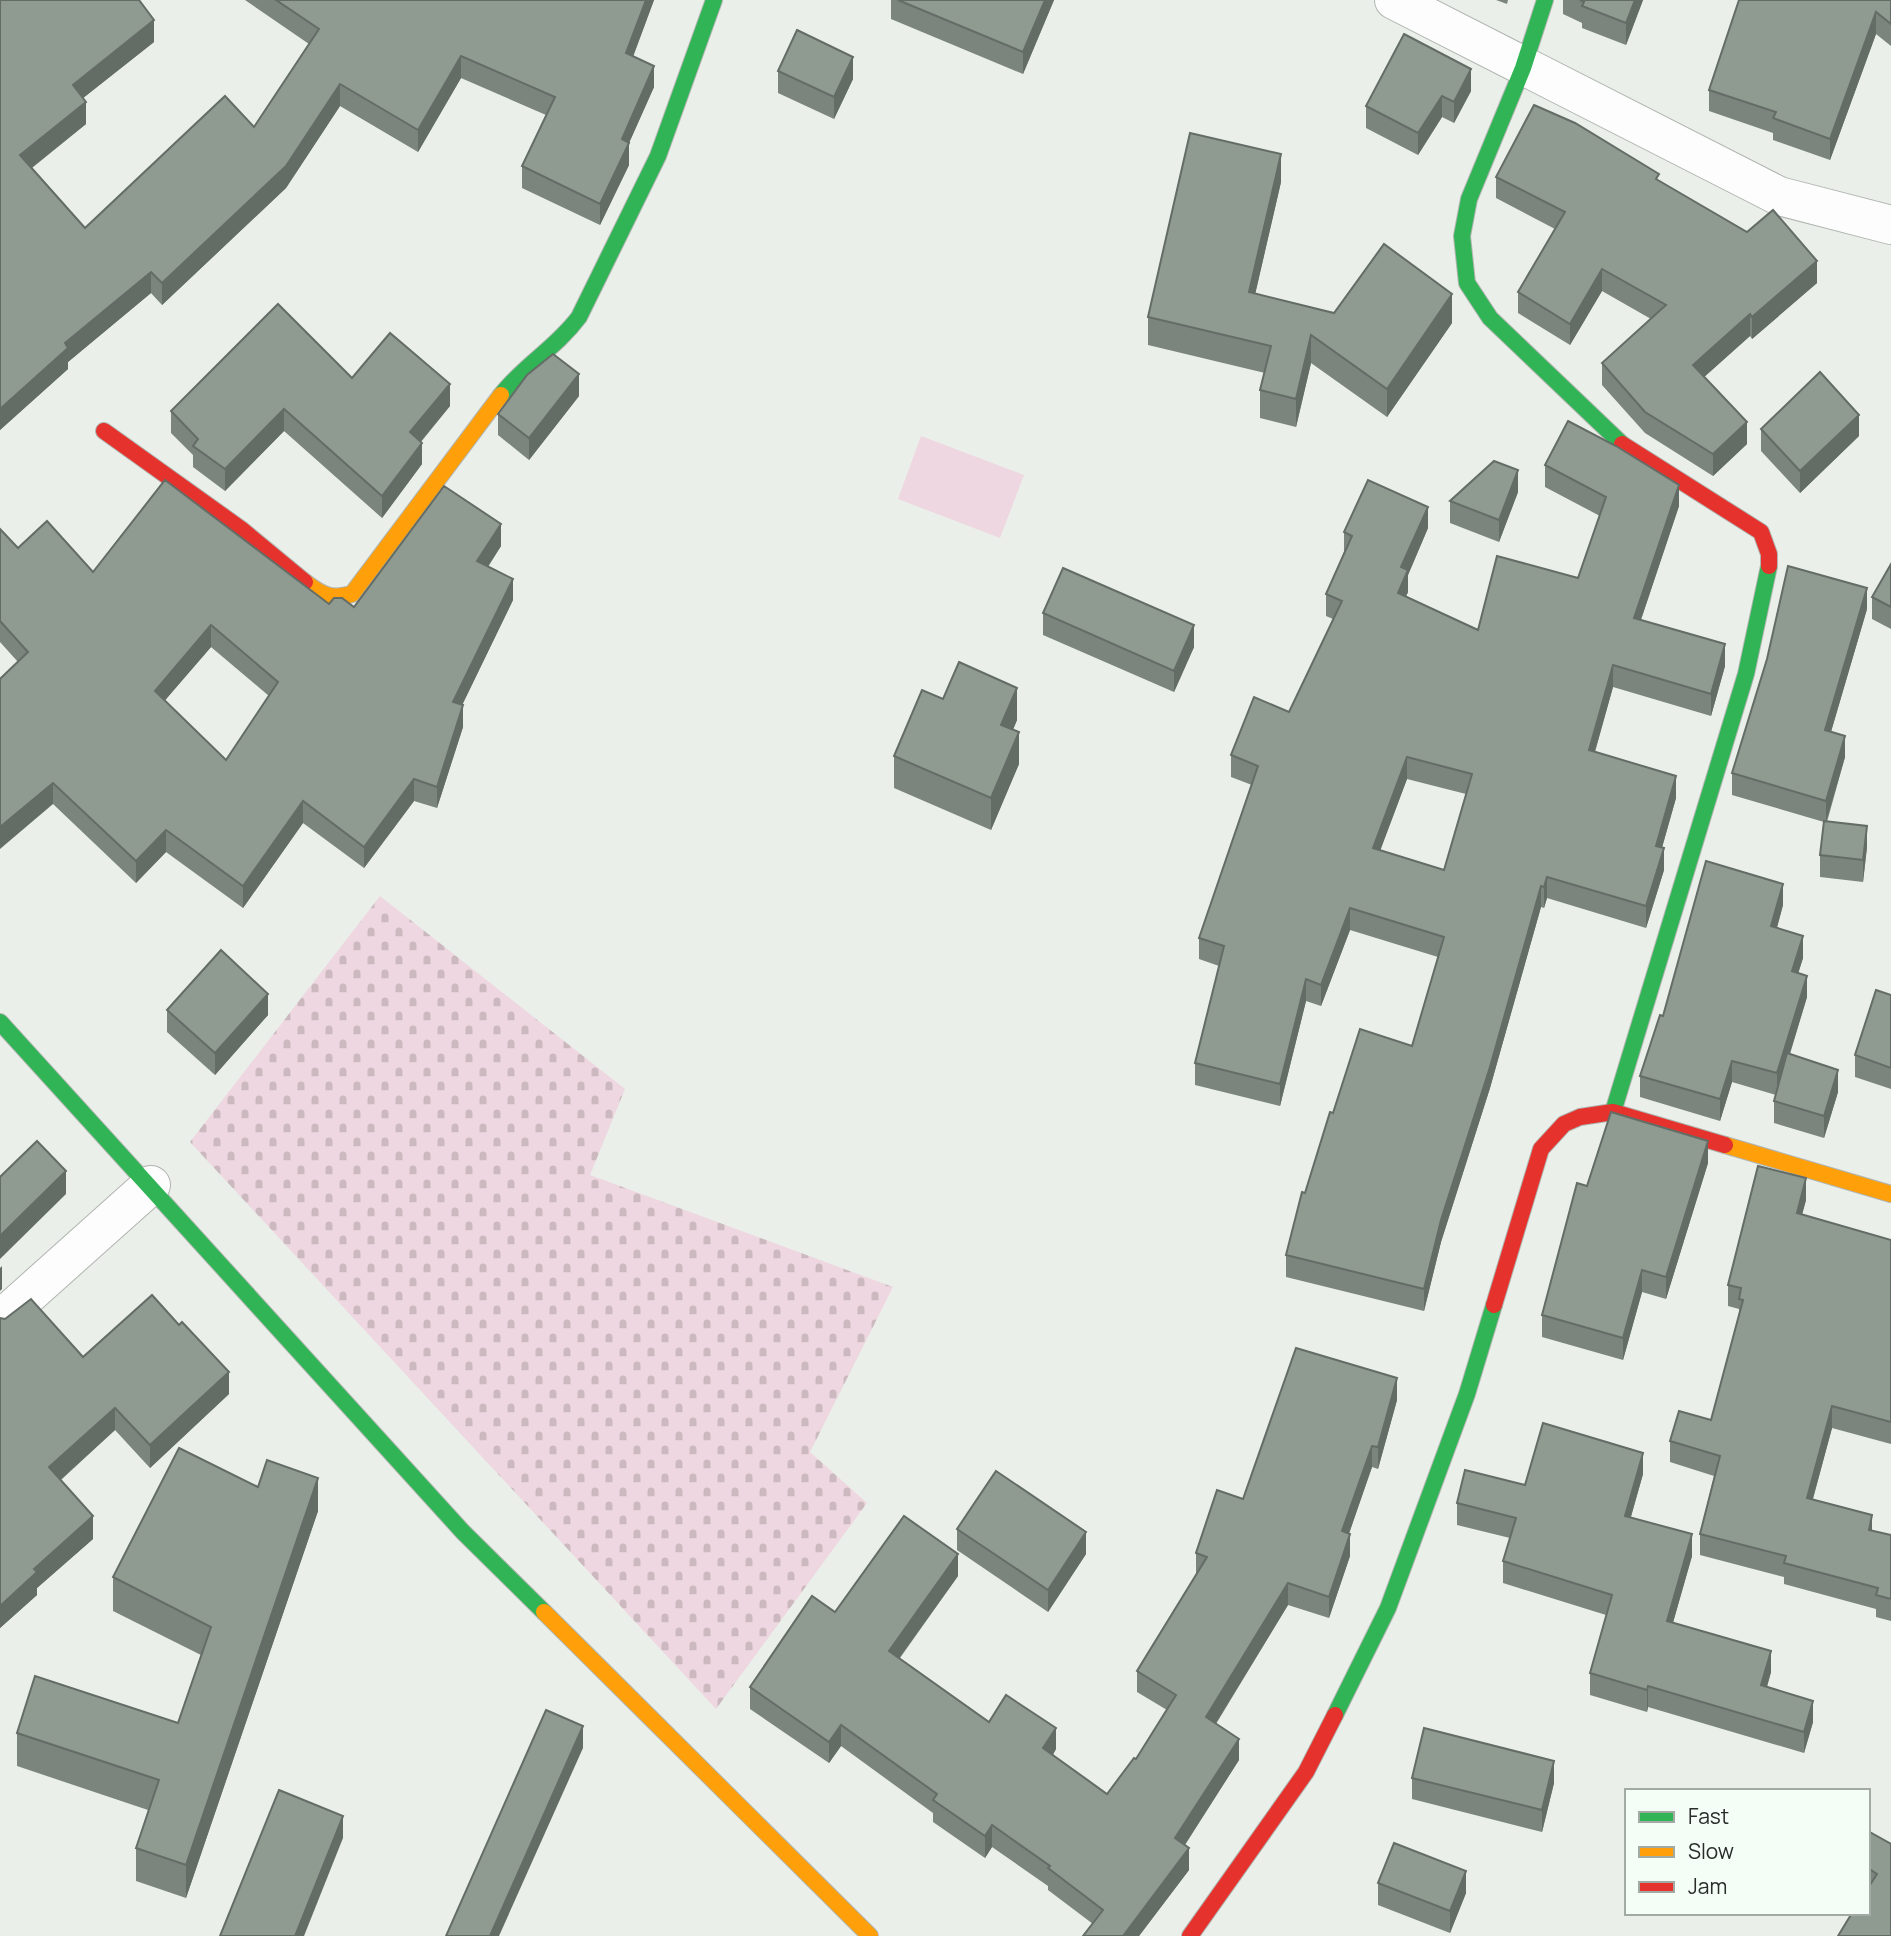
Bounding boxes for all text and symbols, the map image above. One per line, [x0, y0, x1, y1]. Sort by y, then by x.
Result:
legend [1625, 1789, 1870, 1915]
text: Fast [1688, 1802, 1729, 1830]
text: Slow [1688, 1837, 1734, 1865]
text: Jam [1688, 1872, 1727, 1900]

